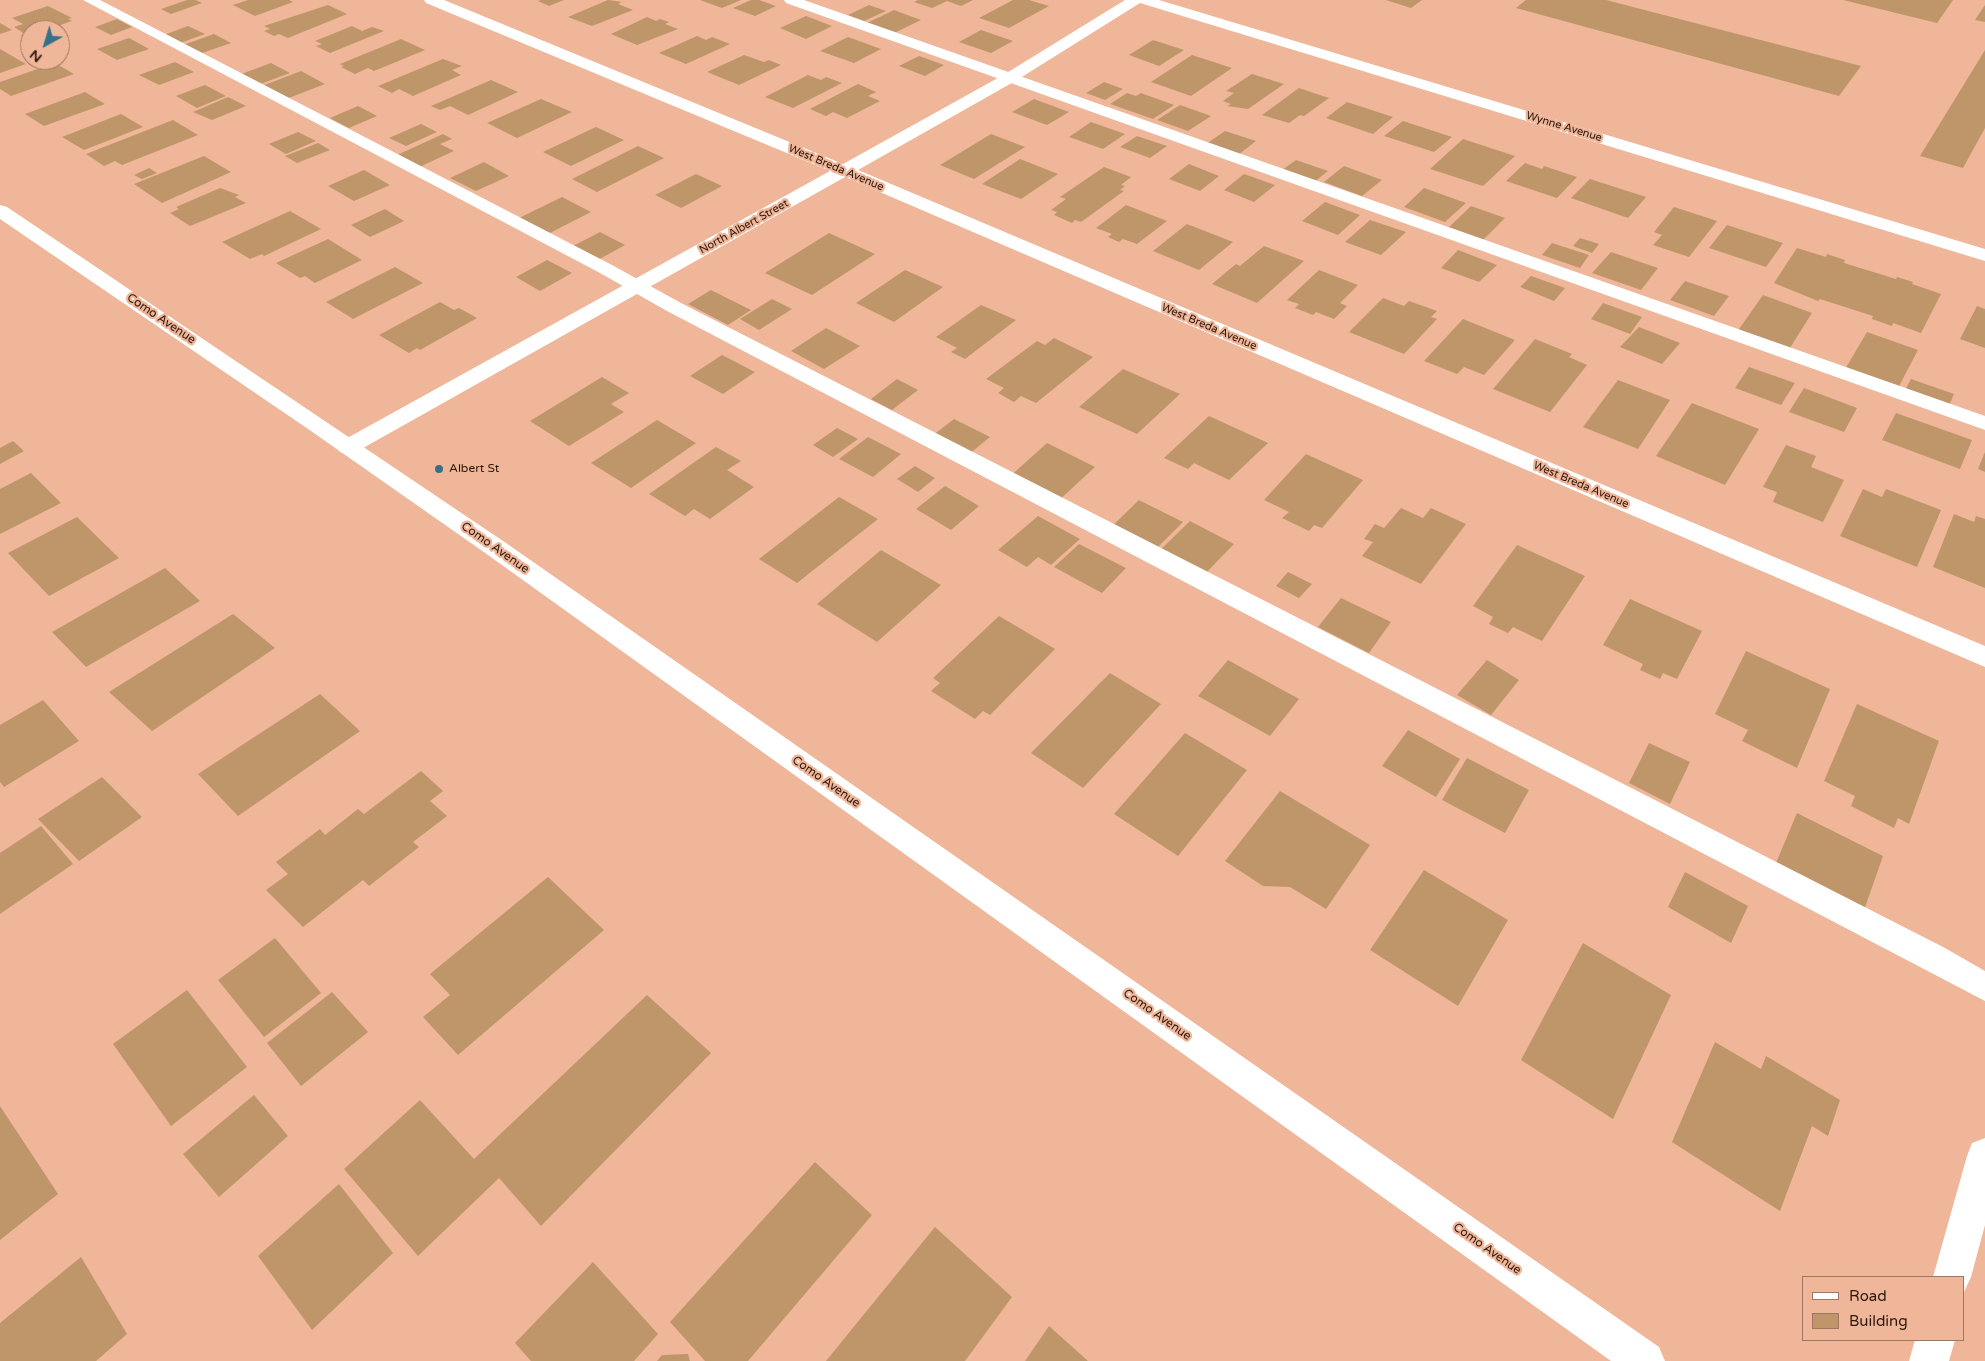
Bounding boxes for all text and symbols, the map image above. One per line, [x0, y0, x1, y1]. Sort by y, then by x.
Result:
north arrow [20, 20, 70, 70]
text: N [26, 46, 46, 66]
street label: Wynne Avenue [1524, 109, 1604, 145]
street label: West Breda Avenue [786, 142, 886, 194]
street label: North Albert Street [697, 197, 791, 257]
street label: Como Avenue [124, 291, 198, 347]
street label: West Breda Avenue [1159, 301, 1259, 353]
street label: West Breda Avenue [1531, 459, 1631, 511]
place label: Albert St [449, 462, 499, 476]
marker: Albert St [433, 463, 445, 475]
street label: Como Avenue [458, 519, 532, 577]
street label: Como Avenue [789, 753, 863, 811]
street label: Como Avenue [1120, 986, 1194, 1044]
street label: Como Avenue [1450, 1220, 1524, 1278]
legend [1802, 1276, 1965, 1341]
text: Road [1849, 1287, 1887, 1305]
text: Building [1849, 1312, 1908, 1330]

